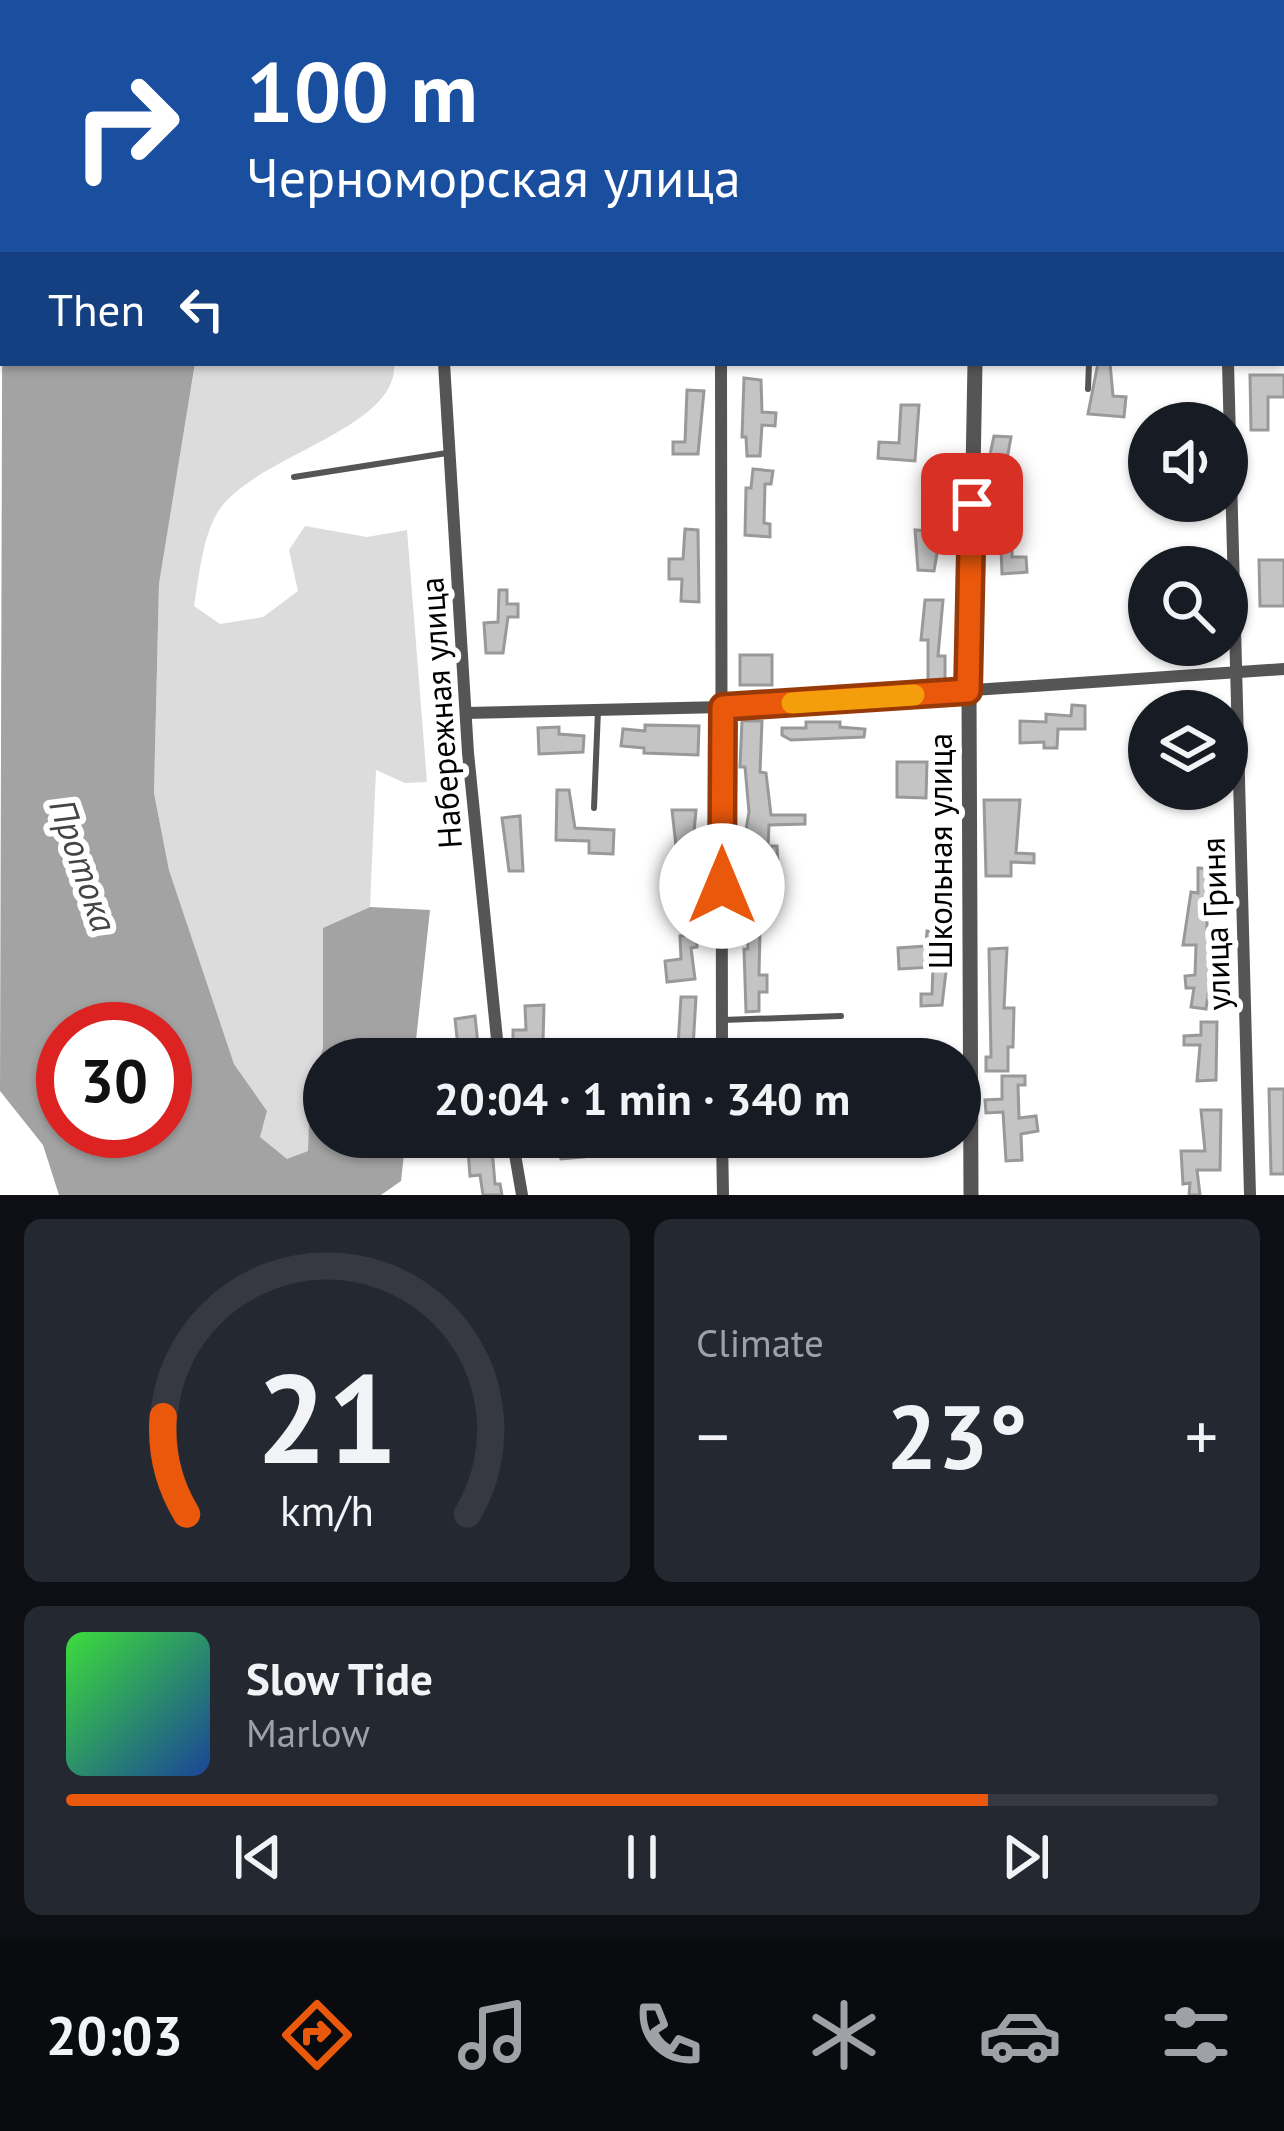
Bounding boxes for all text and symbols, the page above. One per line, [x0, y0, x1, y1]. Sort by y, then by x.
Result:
text: 100 m [246, 36, 478, 145]
icon: right [48, 48, 204, 204]
text: Черноморская улица [246, 142, 741, 212]
icon: left [169, 276, 235, 342]
text: Then [48, 280, 145, 338]
map controls [1128, 402, 1248, 810]
button: sound [1128, 402, 1248, 522]
pin [921, 453, 1023, 555]
icon: arrive [939, 471, 1005, 537]
button: search [1128, 546, 1248, 666]
street label: Набережная улица [409, 576, 471, 850]
button: layers [1128, 690, 1248, 810]
street label: Школьная улица [918, 733, 961, 969]
water label: Протока [39, 792, 129, 938]
position arrow [659, 823, 785, 949]
street label: улица Гриня [1190, 837, 1240, 1011]
speed limit sign: 30 [36, 1002, 192, 1158]
text: 20:04 · 1 min · 340 m [434, 1069, 850, 1127]
text: Climate [696, 1317, 824, 1368]
text: 21 [256, 1336, 398, 1497]
text: 23° [886, 1377, 1028, 1494]
text: − [696, 1393, 729, 1478]
text: + [1185, 1393, 1218, 1478]
text: km/h [280, 1481, 374, 1537]
text: Slow Tide [246, 1649, 433, 1707]
text: Marlow [246, 1707, 370, 1758]
icon: previous [225, 1824, 291, 1890]
icon: pause [609, 1824, 675, 1890]
icon: next [993, 1824, 1059, 1890]
icon: directions [275, 1993, 359, 2077]
icon: music [451, 1993, 535, 2077]
icon: phone [626, 1993, 710, 2077]
icon: climate [802, 1993, 886, 2077]
icon: car [978, 1993, 1062, 2077]
icon: filters [1154, 1993, 1238, 2077]
text: 20:03 [46, 2000, 183, 2070]

